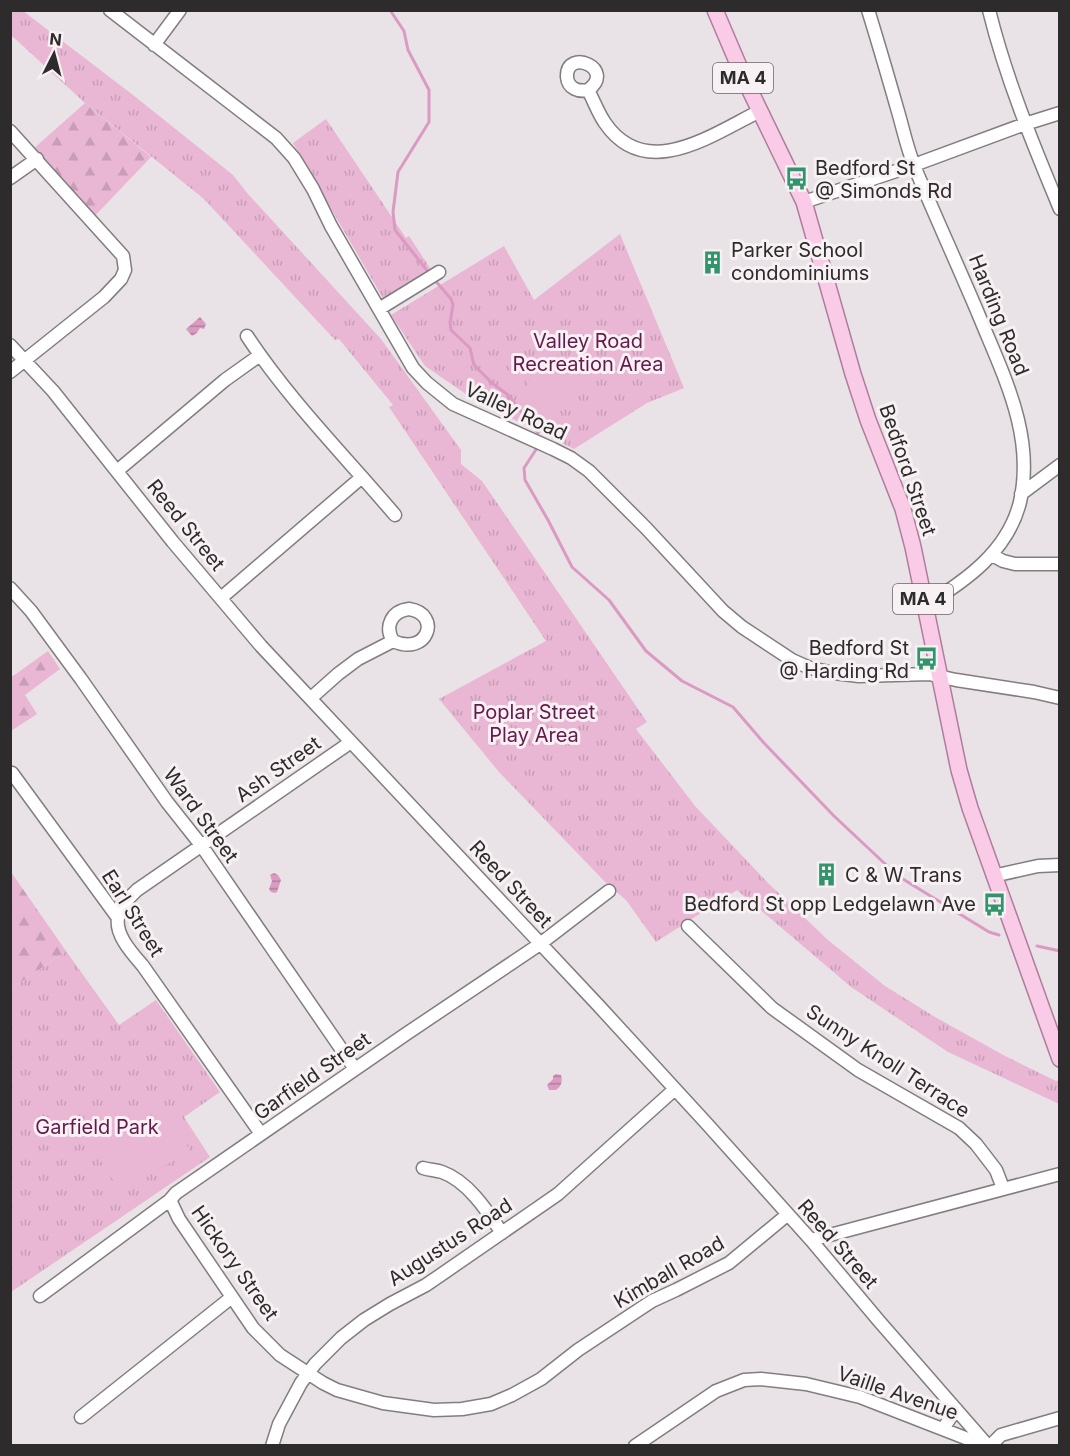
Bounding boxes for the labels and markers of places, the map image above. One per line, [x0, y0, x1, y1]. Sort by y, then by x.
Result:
place label: Bedford St @ Simonds Rd [815, 156, 952, 203]
bus stop icon: Bedford St @ Simonds Rd [784, 166, 810, 192]
place label: Parker School condominiums [731, 238, 869, 285]
building icon: Parker School condominiums [700, 249, 726, 275]
place label: Bedford St @ Harding Rd [779, 636, 909, 683]
bus stop icon: Bedford St @ Harding Rd [914, 646, 940, 672]
building icon: C & W Trans [814, 862, 840, 888]
place label: C & W Trans [845, 863, 962, 887]
bus stop icon: Bedford St opp Ledgelawn Ave [981, 891, 1007, 917]
place label: Bedford St opp Ledgelawn Ave [684, 892, 976, 916]

